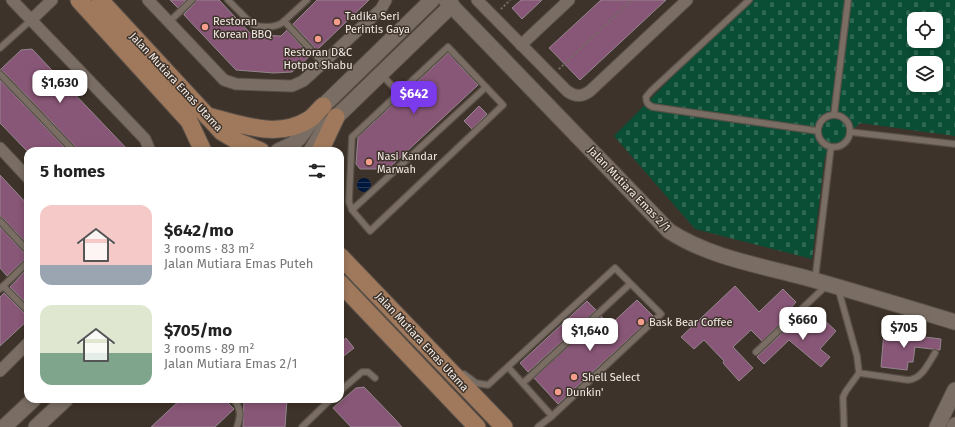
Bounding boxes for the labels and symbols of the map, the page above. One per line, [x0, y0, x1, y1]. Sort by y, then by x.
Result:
place label: Tadika Seri Perintis Gaya [345, 10, 410, 36]
place label: Restoran Korean BBQ [213, 15, 272, 41]
marker: Tadika Seri Perintis Gaya [332, 17, 342, 27]
marker: Restoran Korean BBQ [200, 22, 210, 32]
street label: Jalan Mutiara Emas Utama [127, 30, 225, 134]
marker: Restoran D&C Hotpot Shabu [313, 34, 323, 44]
place label: Restoran D&C Hotpot Shabu [283, 46, 353, 72]
pin: $1,630 [27, 70, 93, 104]
pin: $642 [390, 81, 438, 115]
street label: Jalan Mutiara Emas 2/1 [585, 144, 673, 234]
place label: Nasi Kandar Marwah [377, 150, 438, 176]
marker: Nasi Kandar Marwah [364, 157, 374, 167]
street label: Jalan Mutiara Emas Utama [373, 290, 471, 394]
pin: $660 [779, 307, 827, 341]
pin: $705 [880, 315, 928, 349]
place label: Bask Bear Coffee [649, 316, 733, 329]
marker: Bask Bear Coffee [636, 317, 646, 327]
pin: $1,640 [557, 318, 623, 352]
place label: Shell Select [582, 371, 640, 384]
marker: Shell Select [569, 372, 579, 382]
place label: Dunkin' [566, 386, 603, 399]
marker: Dunkin' [553, 387, 563, 397]

